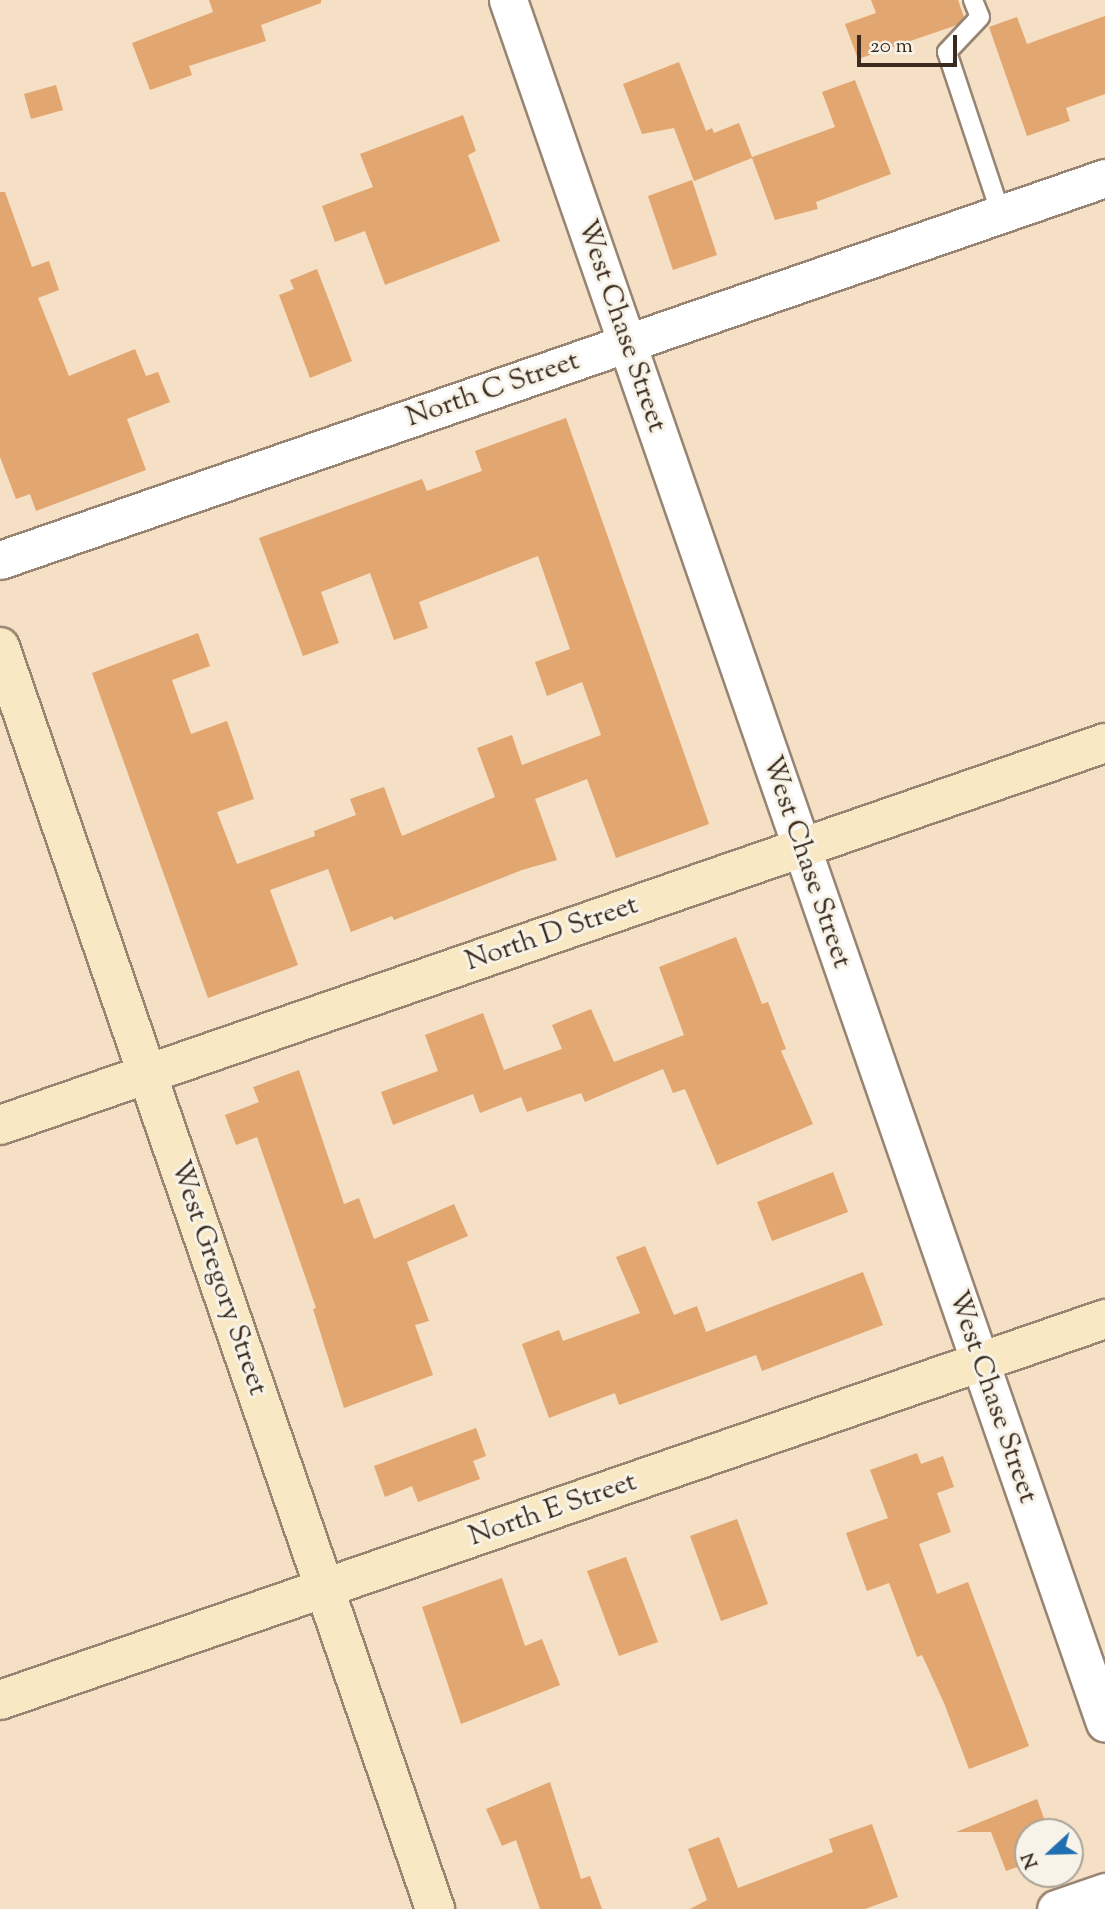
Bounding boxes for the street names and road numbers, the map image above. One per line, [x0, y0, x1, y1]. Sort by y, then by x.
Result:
street label: West Chase Street [569, 215, 673, 437]
street label: North C Street [402, 345, 584, 435]
street label: West Chase Street [754, 751, 858, 973]
street label: North D Street [461, 889, 643, 979]
street label: West Gregory Street [162, 1156, 274, 1400]
street label: West Chase Street [940, 1286, 1044, 1508]
street label: North E Street [465, 1466, 641, 1554]

